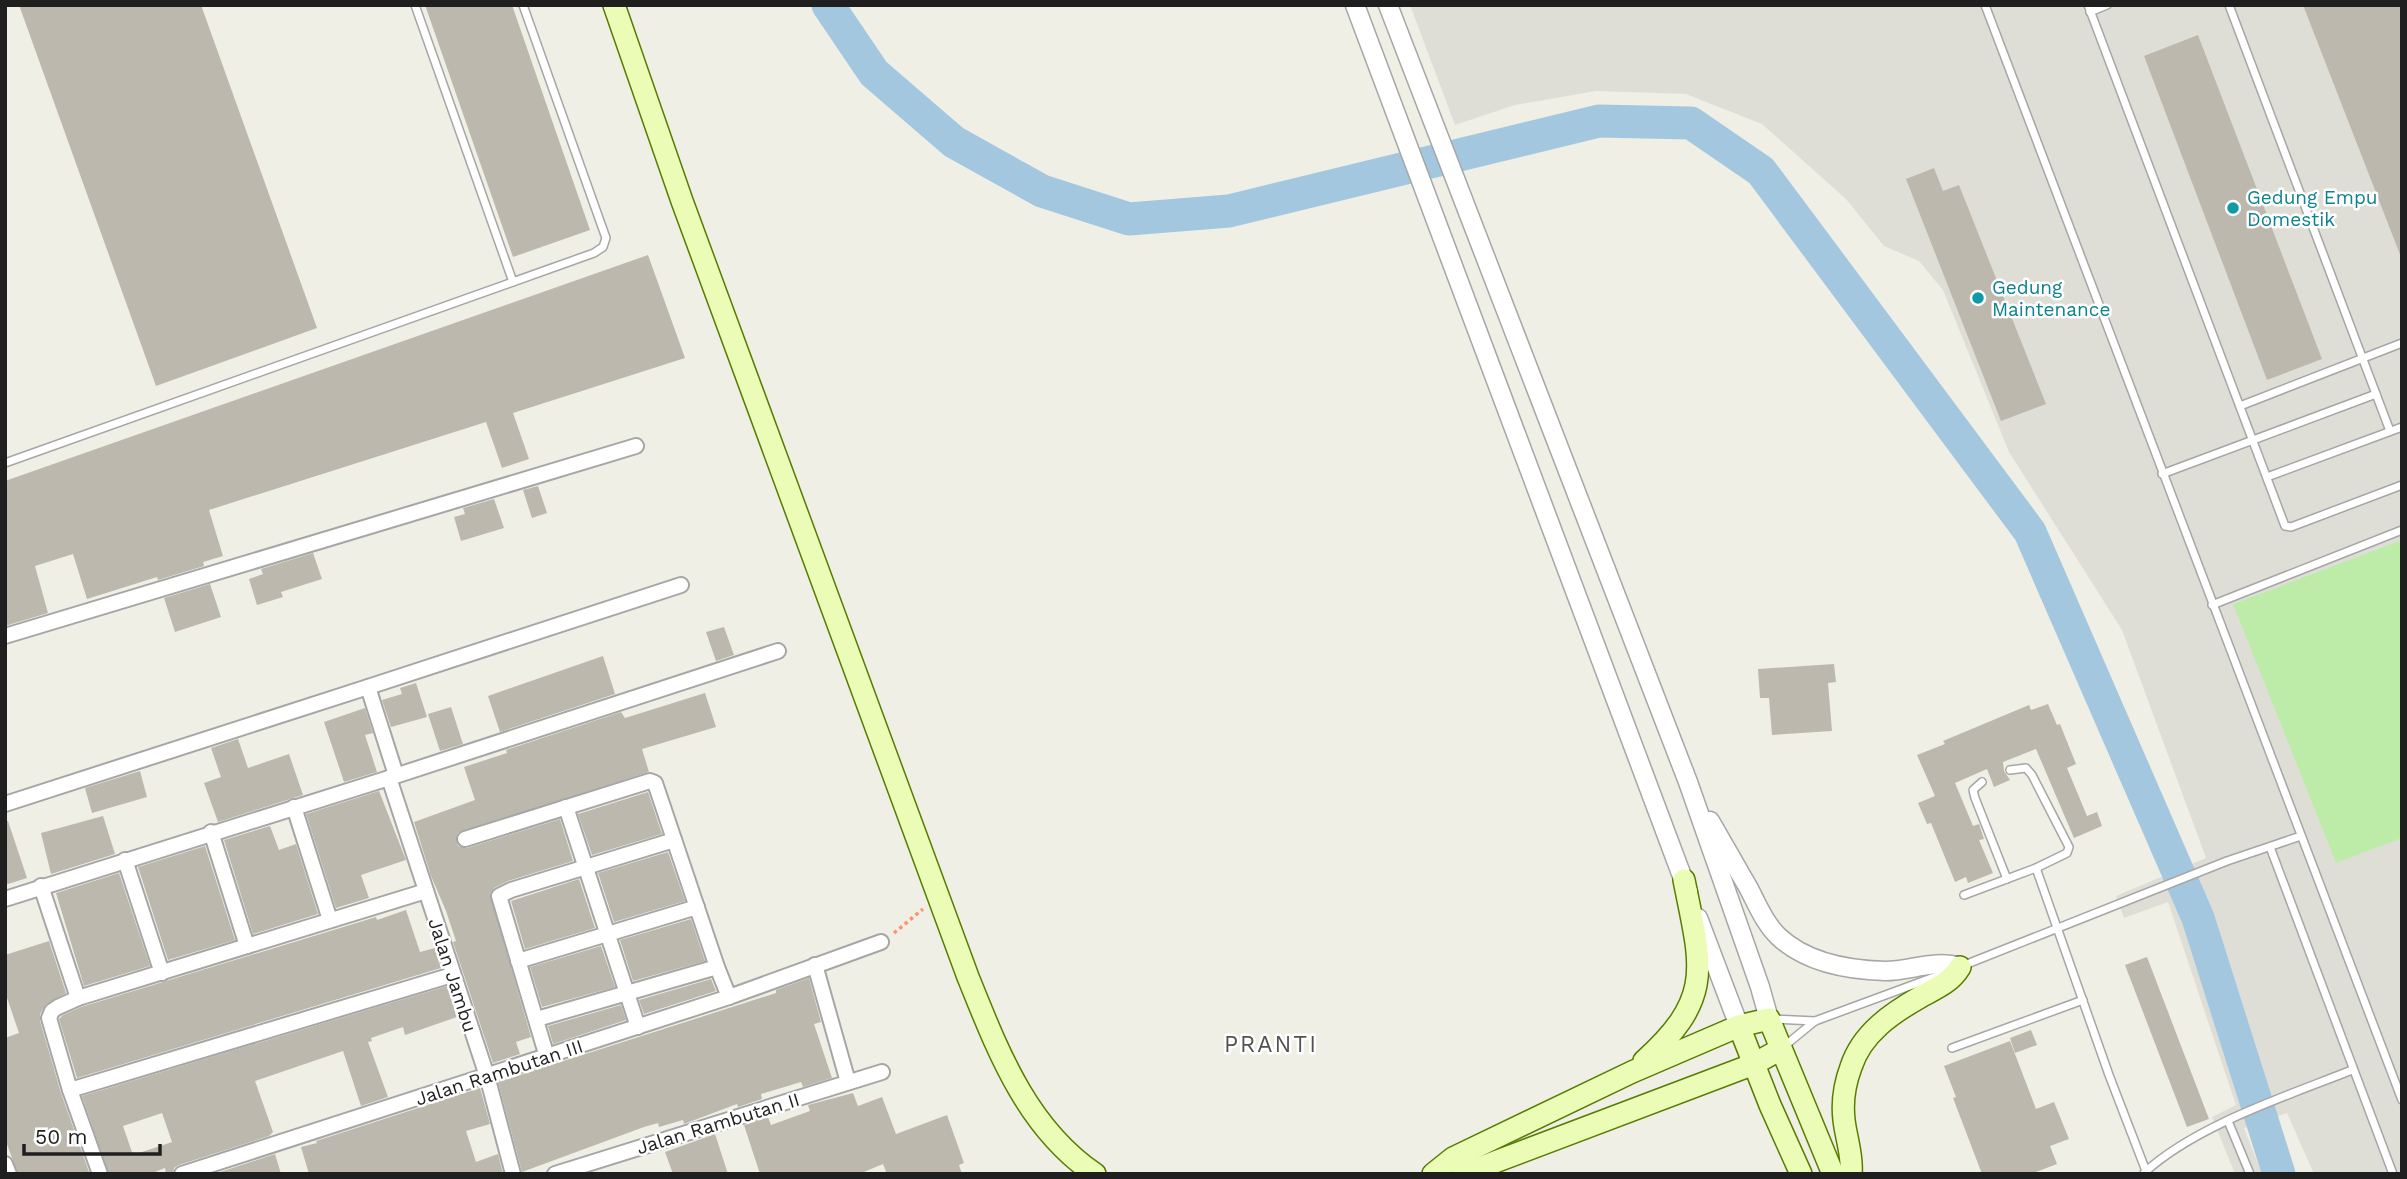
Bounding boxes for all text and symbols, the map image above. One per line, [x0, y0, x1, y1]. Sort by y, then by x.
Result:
place label: Gedung Empu Domestik [2247, 186, 2378, 231]
marker: Gedung Empu Domestik [2225, 200, 2241, 216]
place label: Gedung Maintenance [1992, 276, 2110, 321]
marker: Gedung Maintenance [1970, 290, 1986, 306]
street label: Jalan Jambu [423, 915, 482, 1035]
district label: PRANTI [1224, 1031, 1318, 1058]
street label: Jalan Rambutan III [412, 1035, 586, 1110]
street label: Jalan Rambutan II [634, 1088, 802, 1159]
scale bar [24, 1112, 161, 1156]
text: 50 m [35, 1124, 87, 1149]

